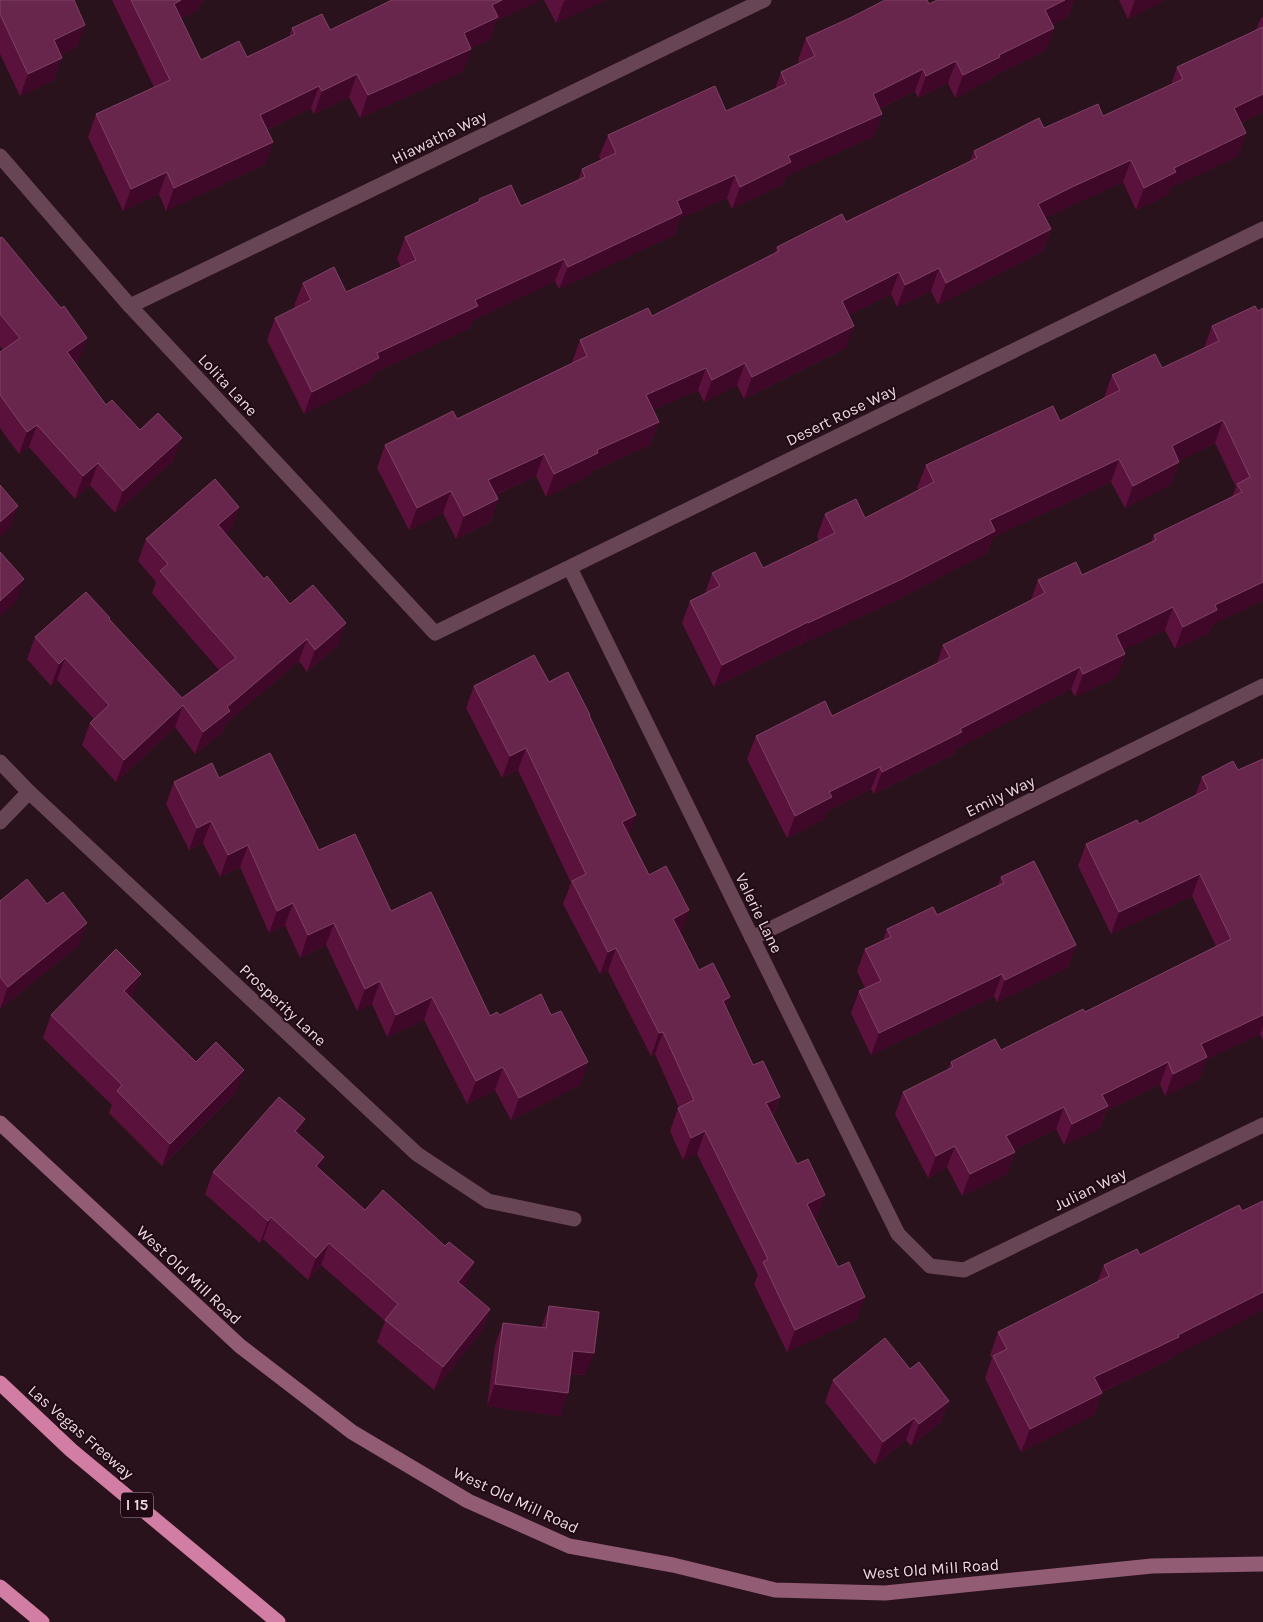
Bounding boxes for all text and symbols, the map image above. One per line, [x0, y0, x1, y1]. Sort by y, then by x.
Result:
street label: Hiawatha Way [389, 106, 490, 168]
street label: Lolita Lane [194, 350, 262, 420]
street label: Desert Rose Way [783, 380, 900, 450]
street label: Emily Way [962, 771, 1038, 821]
street label: Valerie Lane [731, 870, 787, 956]
street label: Prosperity Lane [236, 960, 330, 1050]
street label: Julian Way [1051, 1163, 1130, 1215]
street label: West Old Mill Road [133, 1222, 245, 1328]
street label: Las Vegas Freeway [24, 1381, 138, 1483]
street label: West Old Mill Road [450, 1463, 582, 1537]
road number: I 15 [121, 1492, 153, 1518]
street label: West Old Mill Road [862, 1555, 1000, 1583]

